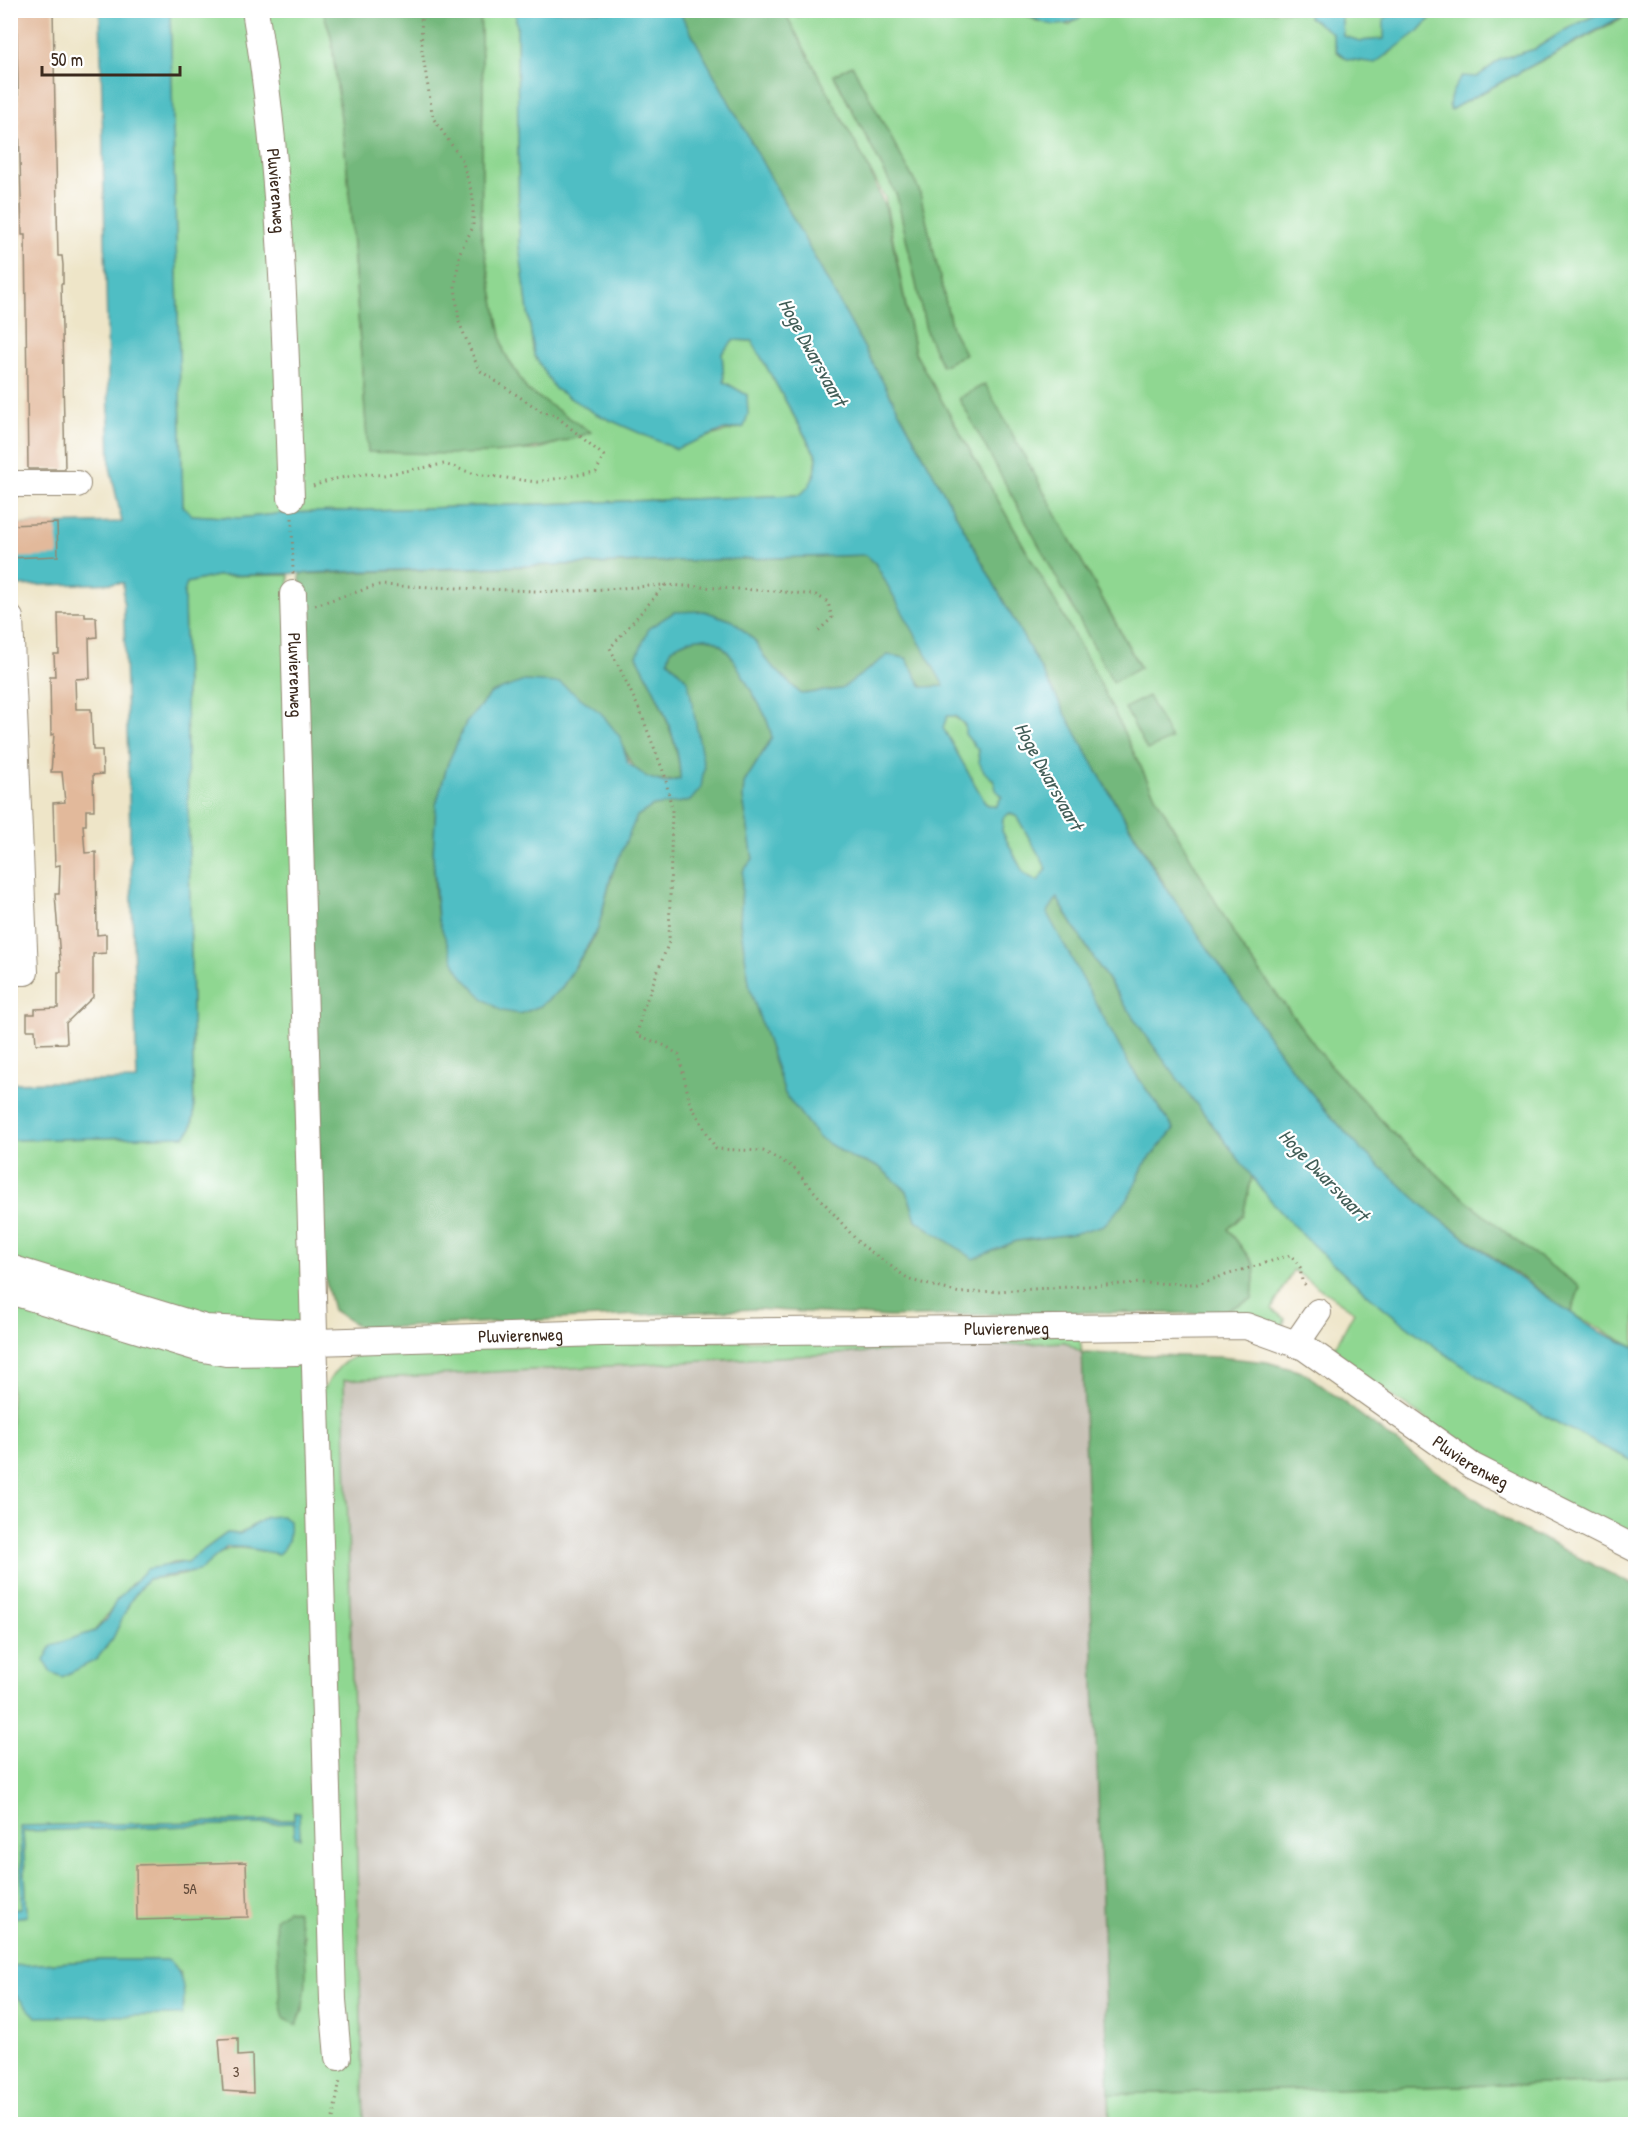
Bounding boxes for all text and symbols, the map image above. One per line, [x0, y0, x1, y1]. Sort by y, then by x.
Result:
scale bar [42, 39, 180, 77]
text: 50 m [51, 47, 83, 72]
street label: Pluvierenweg [261, 147, 293, 234]
water label: Hoge Dwarsvaart [772, 293, 856, 414]
street label: Pluvierenweg [282, 632, 310, 718]
water label: Hoge Dwarsvaart [1008, 717, 1092, 838]
water label: Hoge Dwarsvaart [1273, 1122, 1378, 1230]
street label: Pluvierenweg [964, 1315, 1049, 1341]
street label: Pluvierenweg [478, 1321, 563, 1349]
street label: Pluvierenweg [1428, 1429, 1513, 1494]
house number: 5A [183, 1878, 198, 1899]
house number: 3 [233, 2061, 240, 2082]

